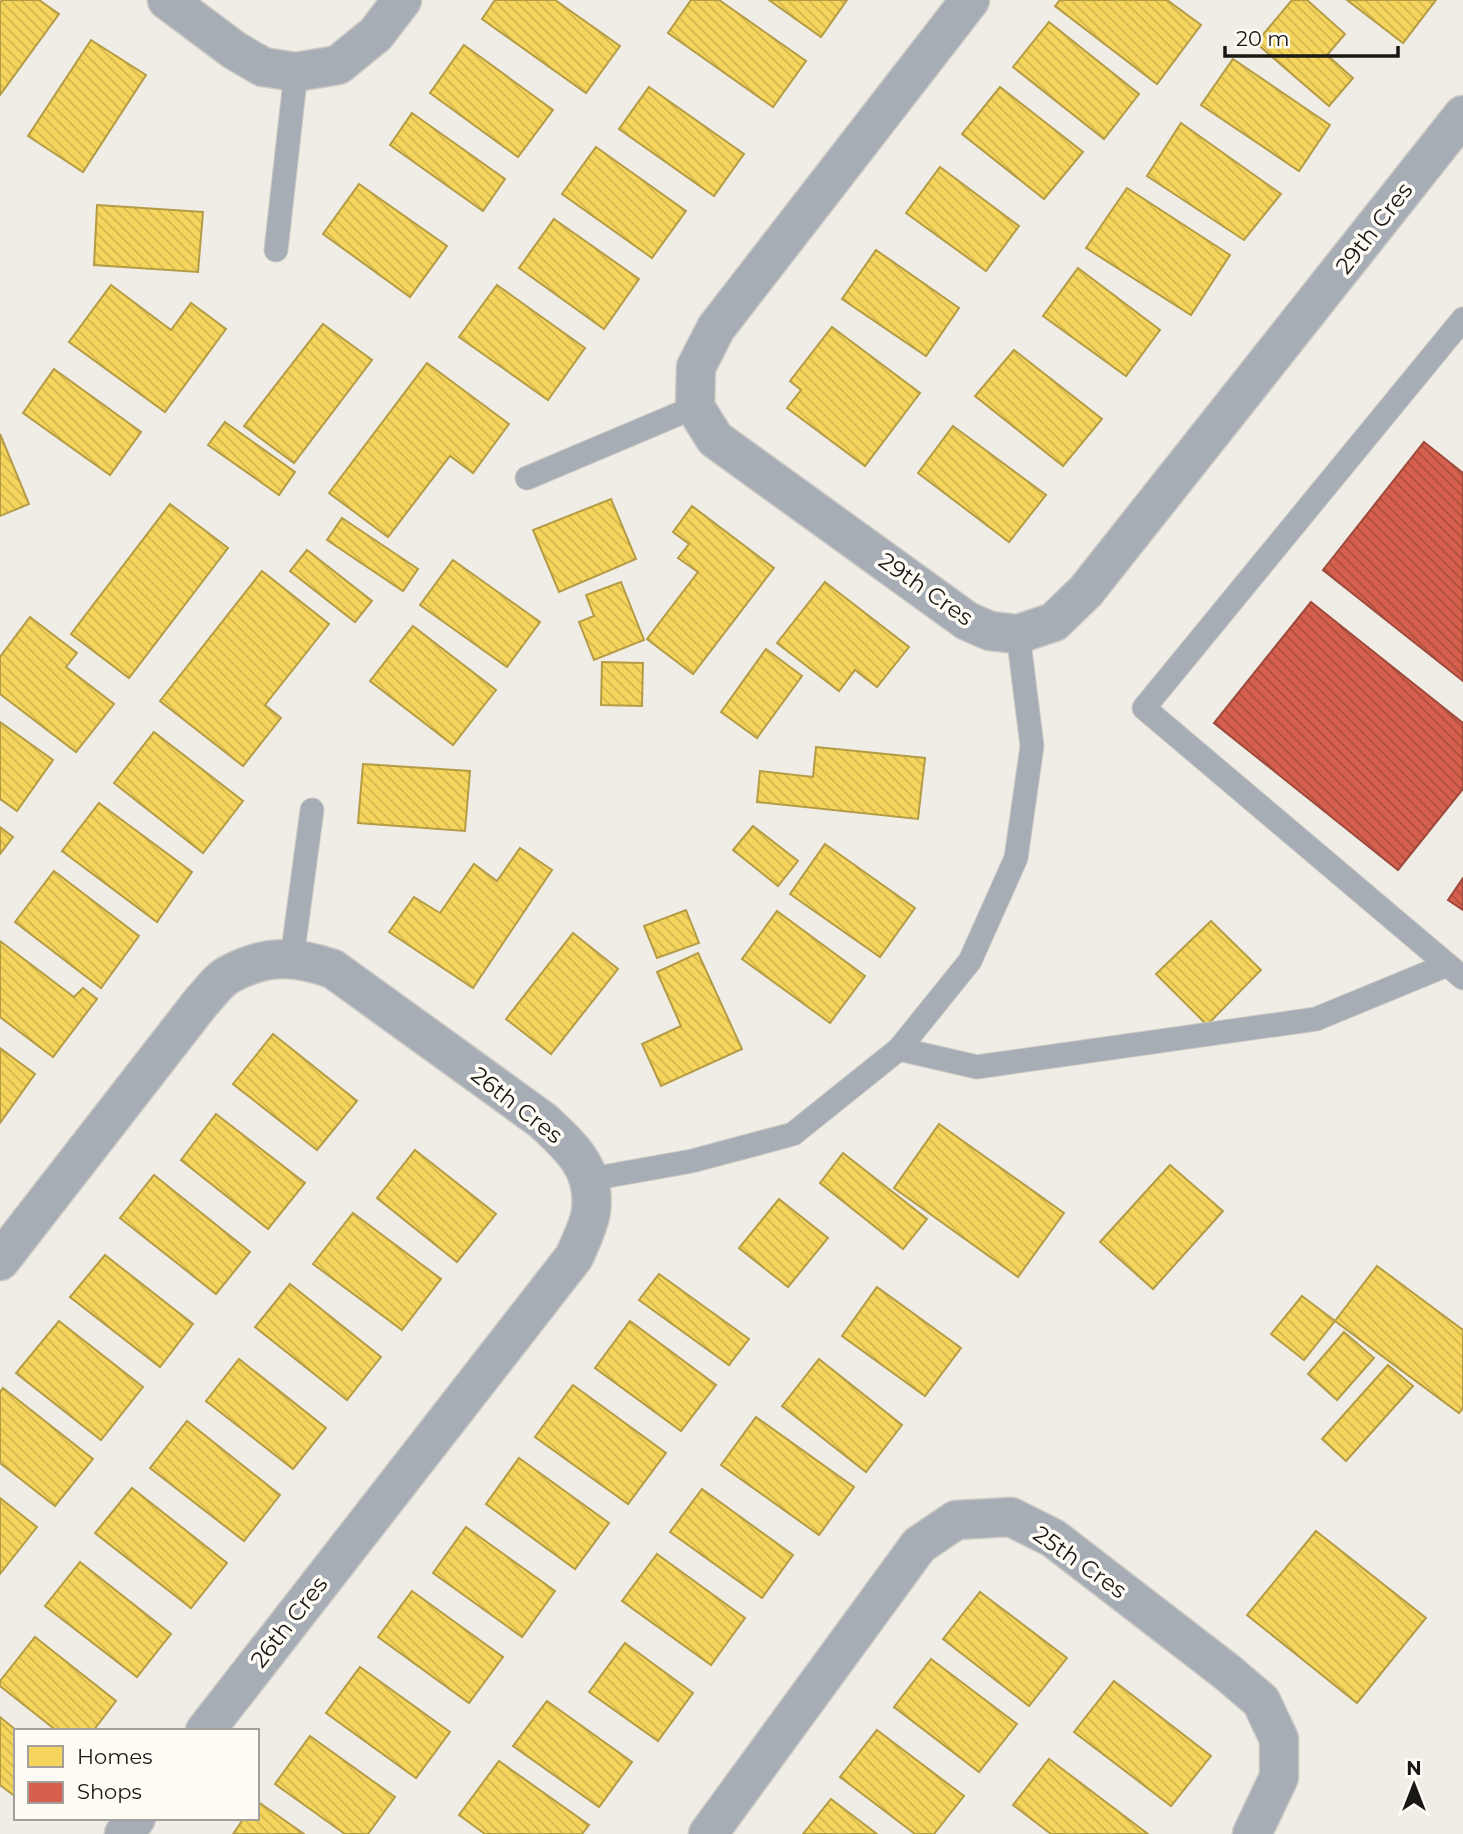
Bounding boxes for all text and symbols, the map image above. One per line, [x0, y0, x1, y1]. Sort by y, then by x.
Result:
scale bar [1225, 14, 1398, 58]
text: 20 m [1236, 26, 1290, 51]
street label: 29th Cres [1330, 177, 1418, 279]
street label: 29th Cres [873, 546, 979, 632]
street label: 26th Cres [466, 1061, 568, 1149]
street label: 25th Cres [1028, 1520, 1132, 1604]
street label: 26th Cres [245, 1571, 333, 1673]
legend [14, 1729, 259, 1820]
text: Homes [77, 1744, 152, 1769]
north arrow [1379, 1750, 1449, 1820]
text: N [1406, 1757, 1422, 1780]
text: Shops [77, 1779, 142, 1804]

